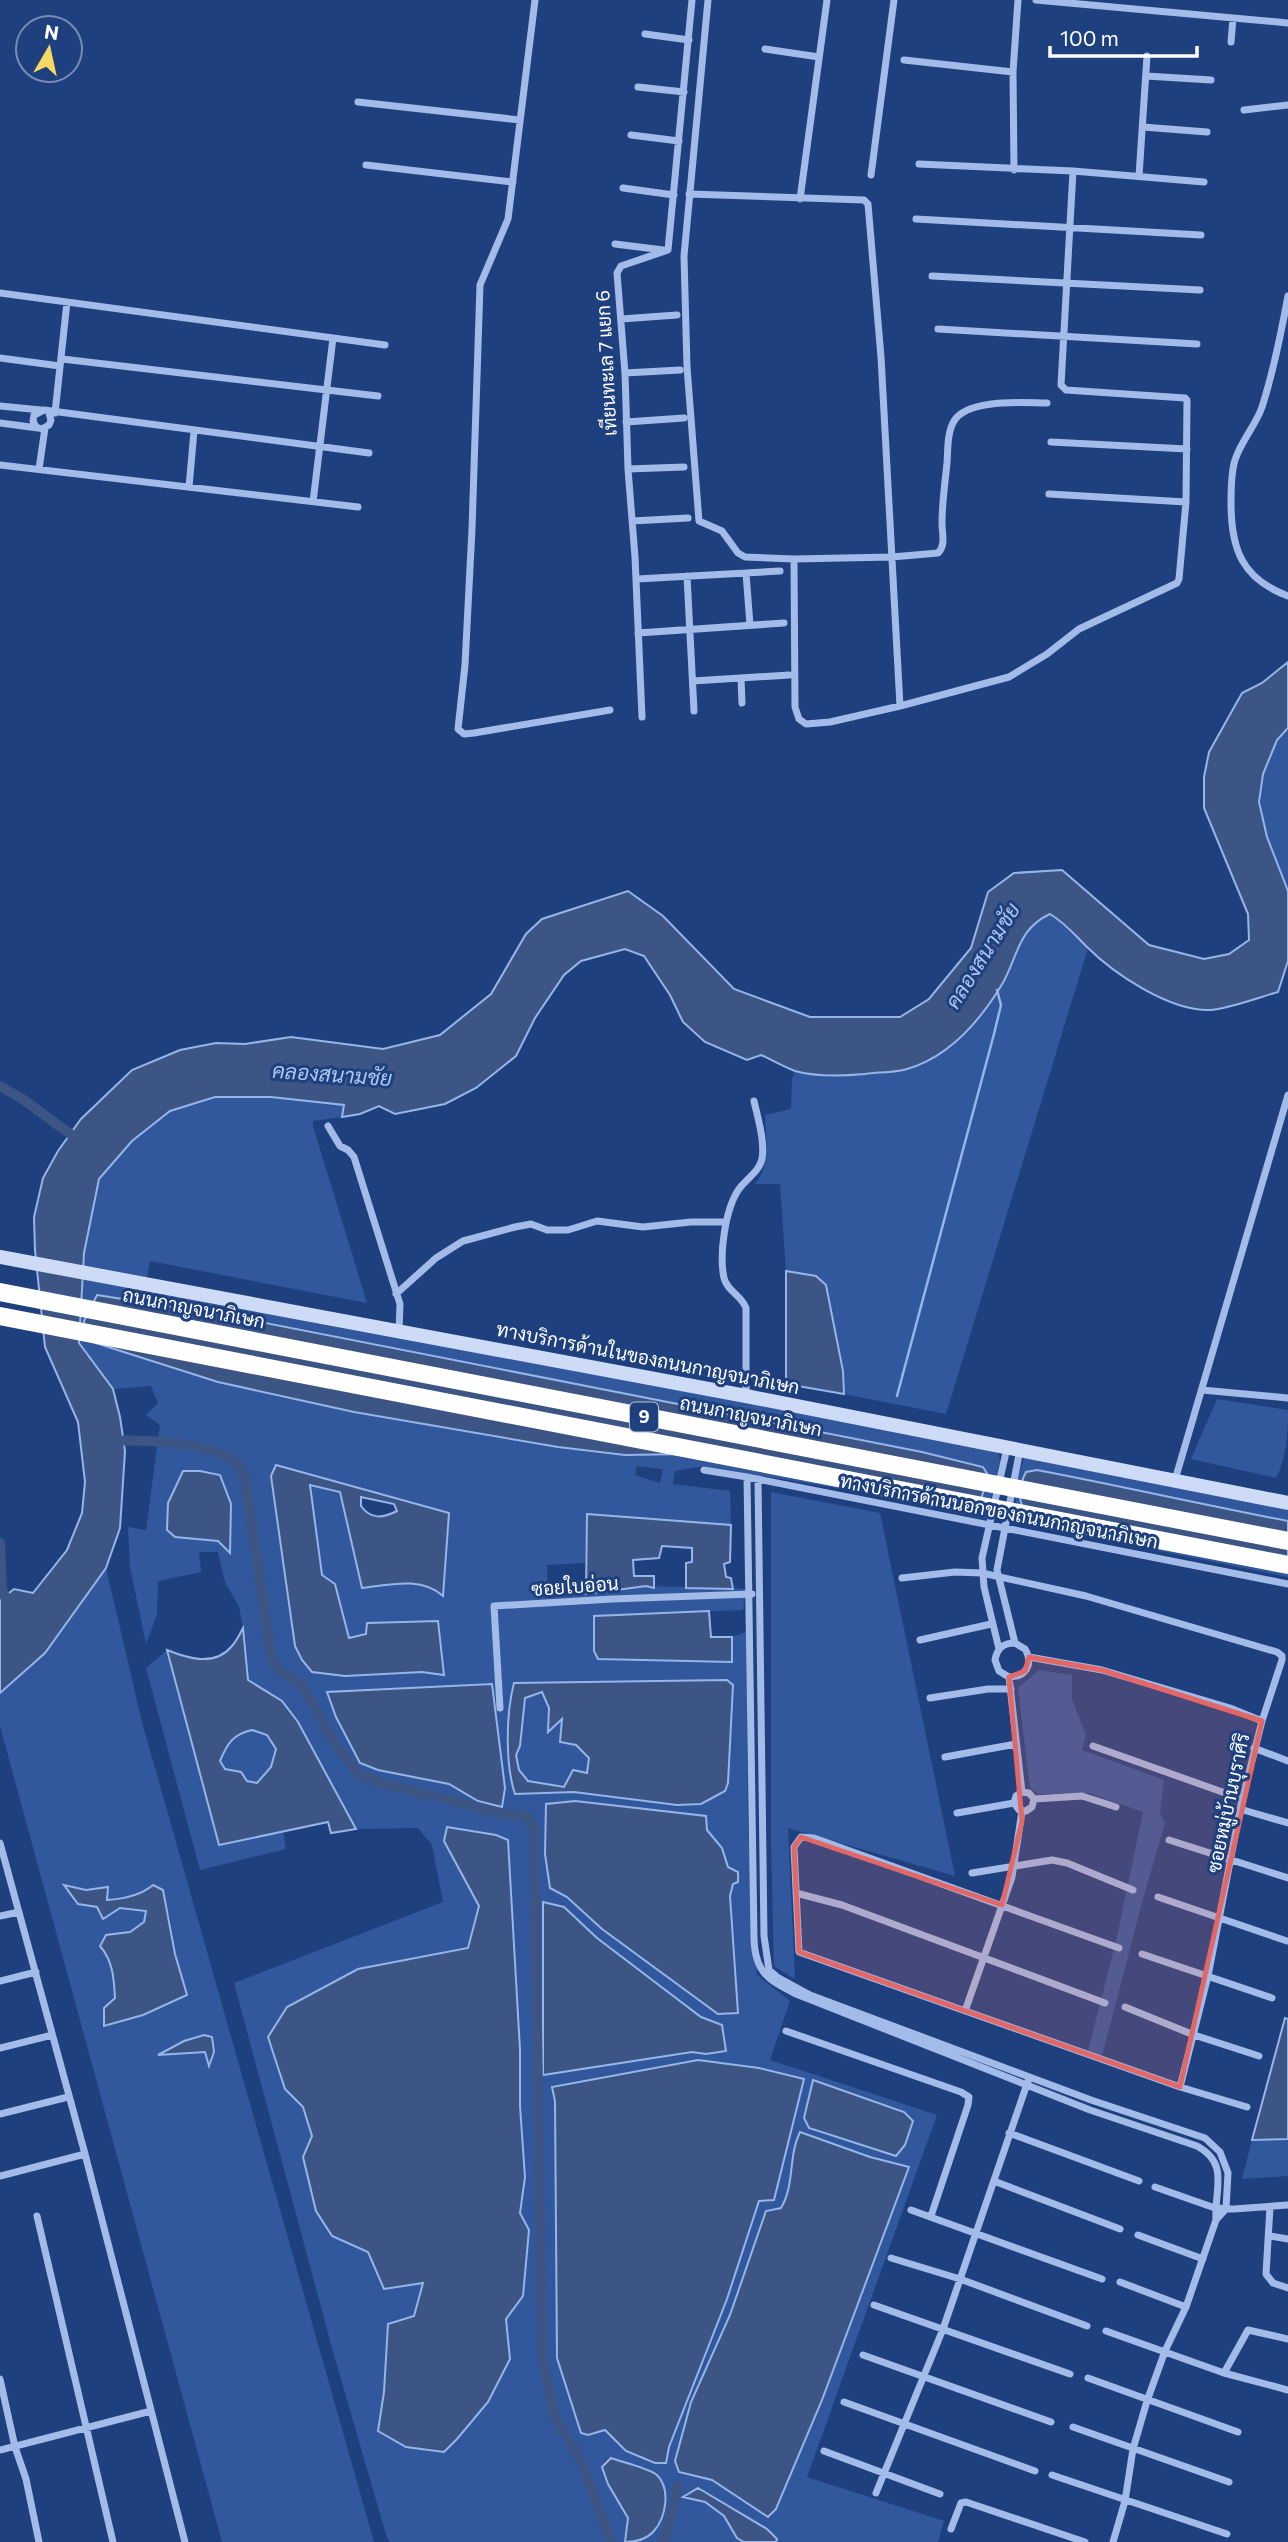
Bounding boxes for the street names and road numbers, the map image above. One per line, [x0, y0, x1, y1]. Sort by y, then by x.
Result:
street label: เทียนทะเล 7 แยก 6 [590, 289, 621, 437]
street label: ถนนกาญจนาภิเษก [121, 1282, 267, 1334]
street label: ทางบริการด้านในของถนนกาญจนาภิเษก [494, 1317, 802, 1399]
street label: ถนนกาญจนาภิเษก [678, 1390, 824, 1442]
road number: 9 [630, 1402, 658, 1432]
street label: ทางบริการด้านนอกของถนนกาญจนาภิเษก [838, 1468, 1160, 1554]
street label: ซอยใบอ่อน [530, 1571, 619, 1600]
street label: ซอยหมู่บ้านบุราศิริ [1201, 1731, 1256, 1876]

